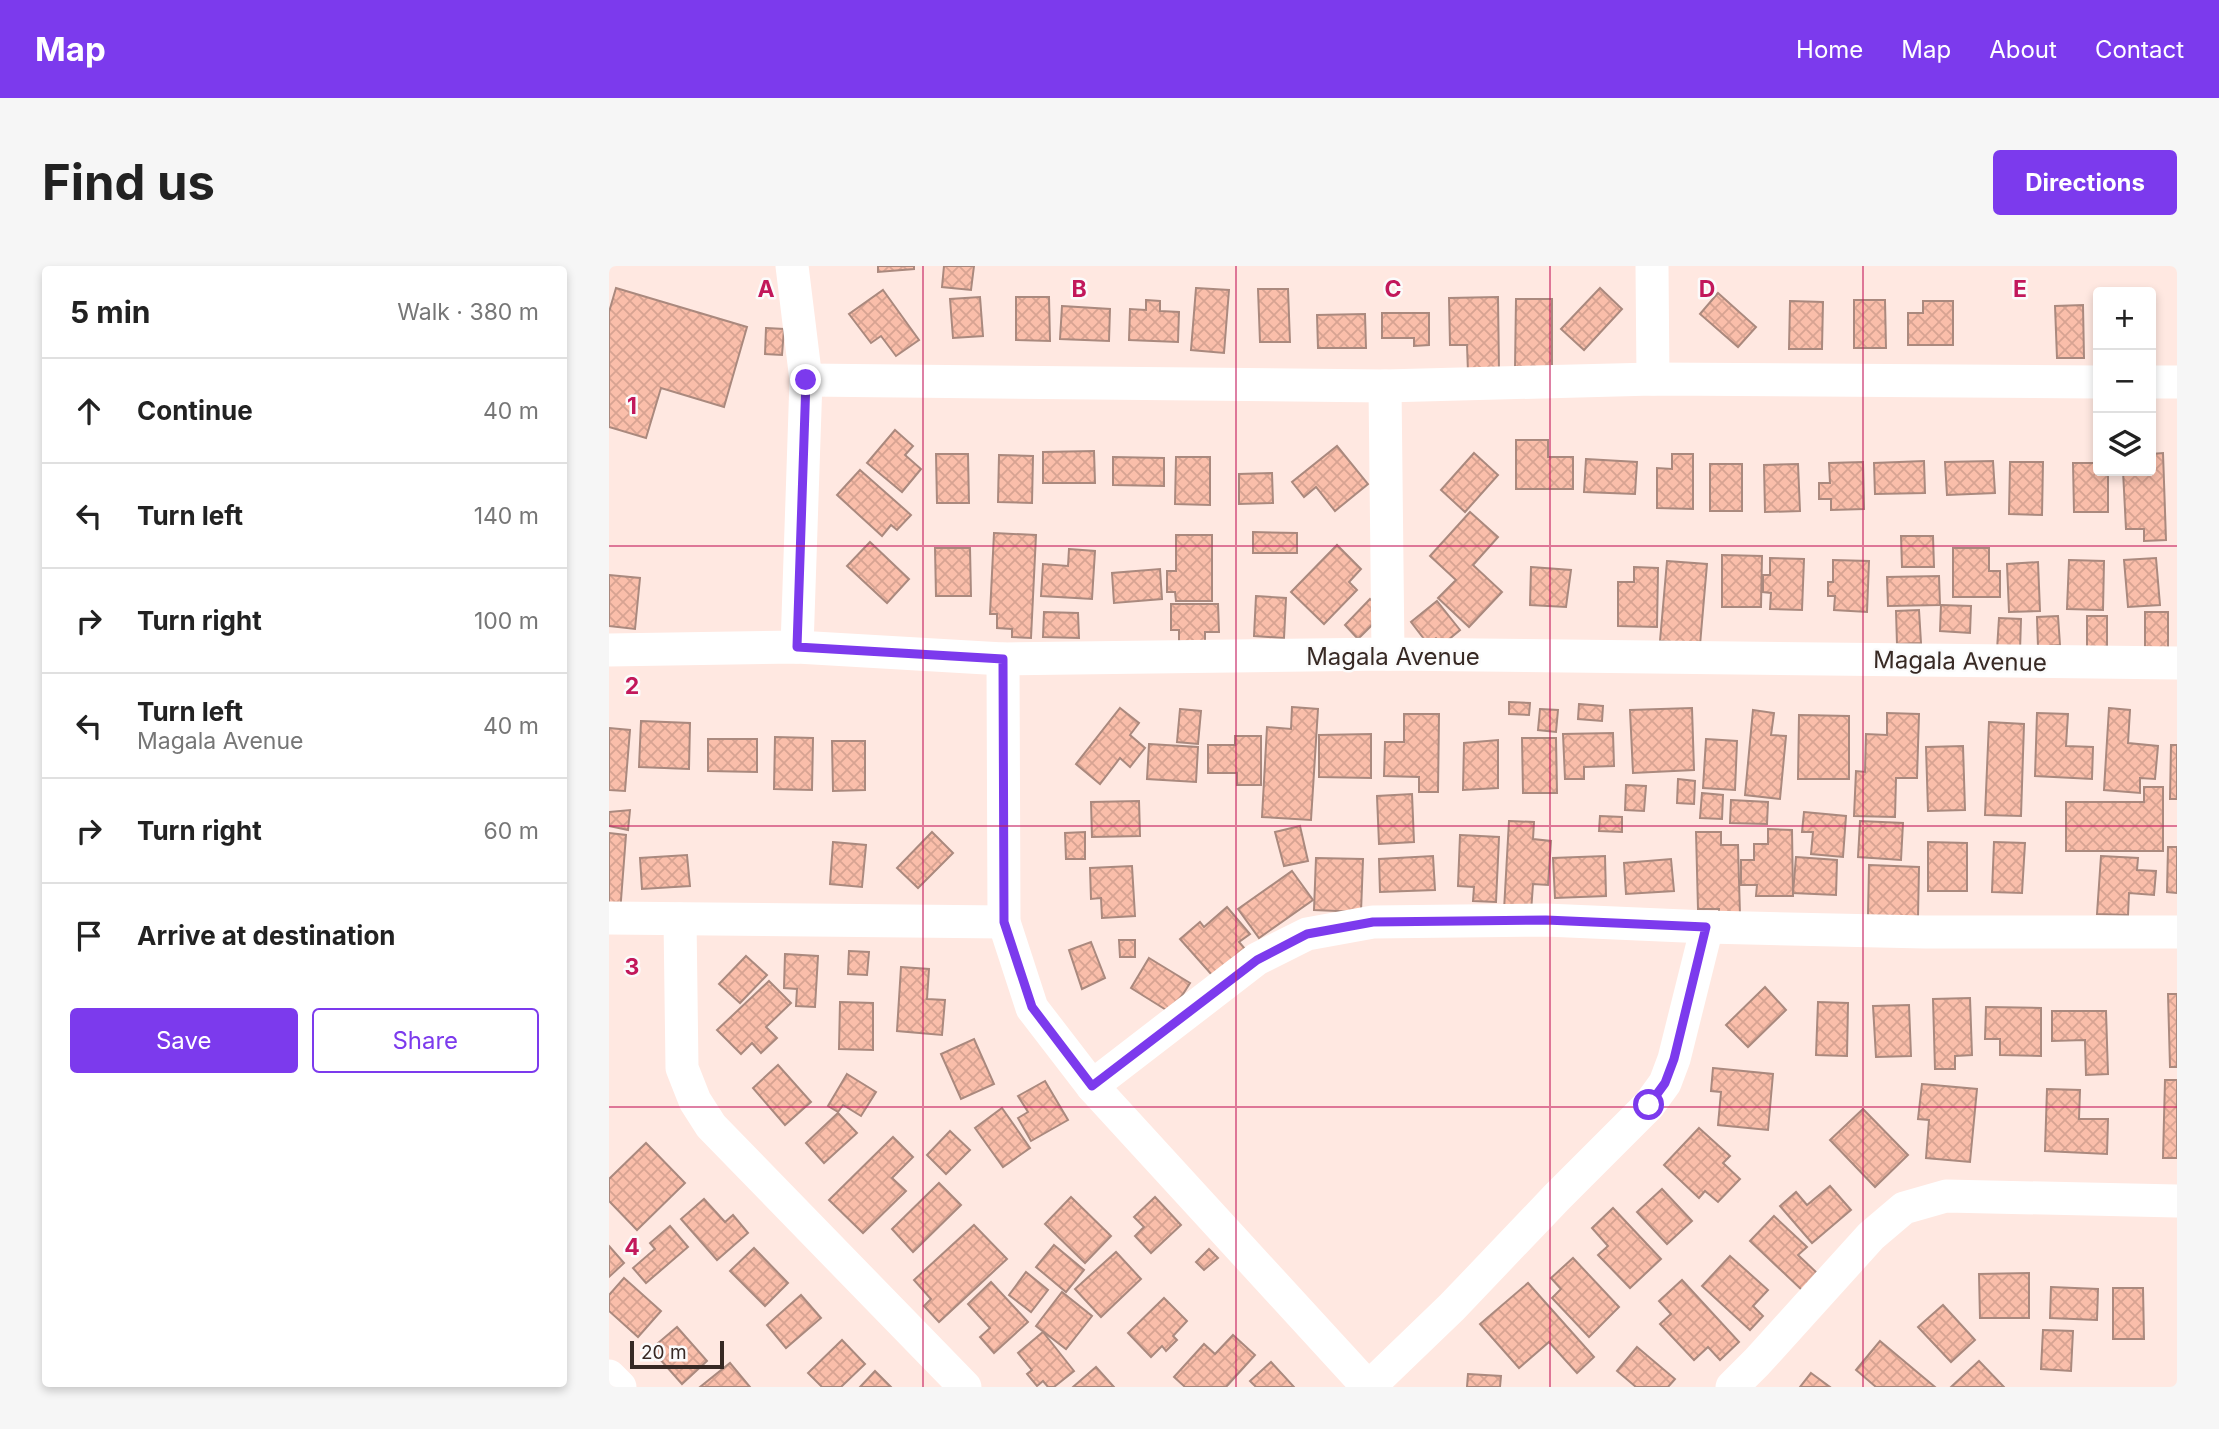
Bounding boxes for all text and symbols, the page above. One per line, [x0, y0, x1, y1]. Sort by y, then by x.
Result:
text: Map [35, 29, 106, 69]
text: Home [1796, 35, 1863, 64]
text: Map [1901, 35, 1951, 64]
text: About [1989, 35, 2057, 64]
text: Contact [2095, 35, 2184, 64]
button: Directions [1993, 150, 2177, 215]
text: Find us [42, 153, 215, 212]
text: A [757, 275, 775, 303]
text: B [1071, 275, 1087, 303]
text: C [1384, 275, 1402, 303]
text: D [1699, 275, 1715, 303]
text: E [2013, 275, 2027, 303]
map controls [2093, 287, 2156, 476]
button: + [2093, 287, 2156, 350]
text: 5 min [70, 294, 150, 330]
text: Walk · 380 m [397, 298, 539, 326]
button: − [2093, 350, 2156, 413]
route end [790, 364, 821, 395]
icon: ahead [70, 392, 108, 430]
text: 1 [627, 392, 637, 420]
text: Continue [137, 395, 253, 426]
text: 40 m [483, 397, 539, 425]
button: layers [2093, 413, 2156, 476]
icon: left [70, 497, 108, 535]
text: Turn left [137, 500, 243, 531]
text: 140 m [474, 502, 539, 530]
icon: right [70, 602, 108, 640]
text: Turn right [137, 605, 262, 636]
text: 100 m [474, 607, 539, 635]
street label: Magala Avenue [1306, 642, 1480, 671]
street label: Magala Avenue [1873, 645, 2047, 677]
text: 2 [625, 672, 639, 700]
text: Turn left [137, 696, 243, 727]
icon: left [70, 707, 108, 745]
text: 40 m [483, 712, 539, 740]
text: Magala Avenue [137, 727, 303, 755]
icon: right [70, 812, 108, 850]
text: Turn right [137, 815, 262, 846]
text: 60 m [484, 817, 539, 845]
icon: arrive [70, 917, 108, 955]
text: Arrive at destination [137, 920, 396, 951]
text: 3 [625, 953, 639, 981]
button: Save [70, 1008, 298, 1073]
button: Share [312, 1008, 539, 1073]
route start [1633, 1089, 1664, 1120]
text: 4 [624, 1233, 640, 1261]
scale bar [630, 1338, 725, 1370]
text: 20 m [641, 1341, 687, 1364]

